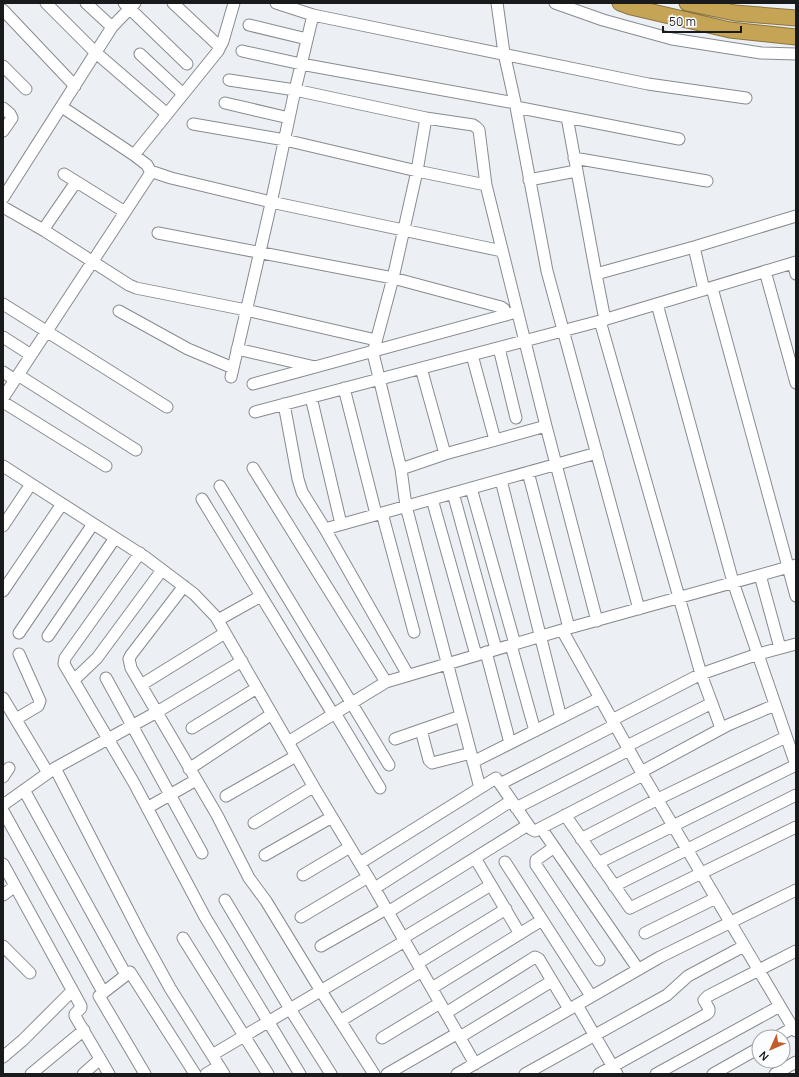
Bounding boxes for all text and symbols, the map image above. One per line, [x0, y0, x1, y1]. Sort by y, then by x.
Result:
scale bar [663, 8, 741, 34]
text: 50 m [669, 13, 696, 30]
north arrow [751, 1029, 791, 1069]
text: N [755, 1048, 772, 1065]

